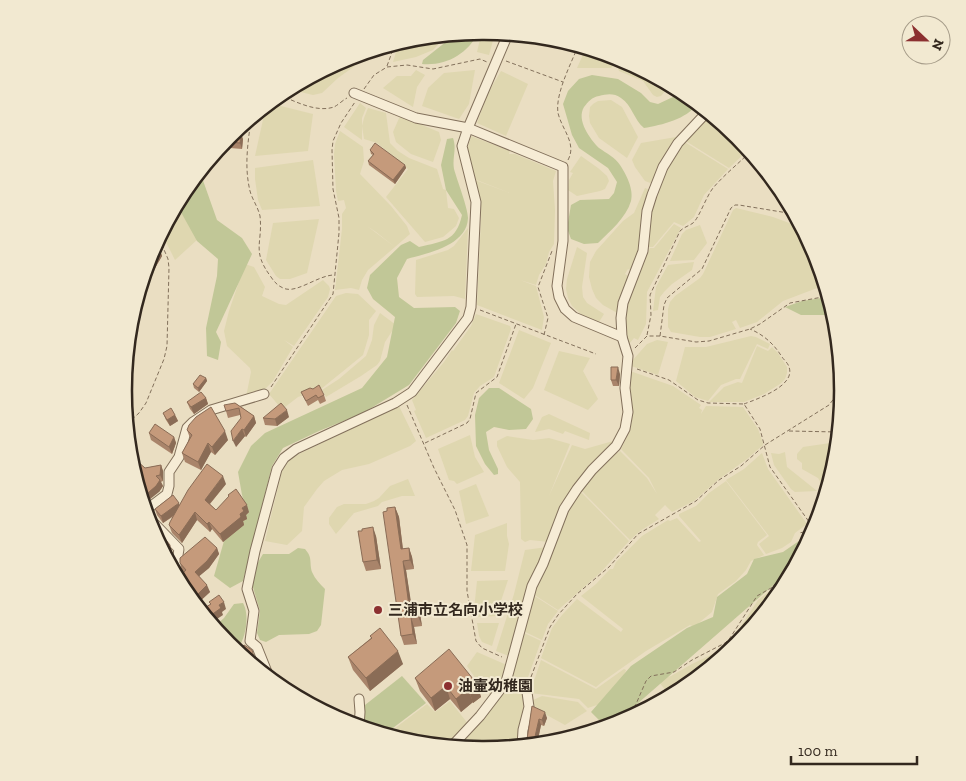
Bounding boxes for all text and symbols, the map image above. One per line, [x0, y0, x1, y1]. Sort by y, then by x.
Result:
north arrow [901, 15, 951, 65]
text: N [928, 37, 947, 53]
place label: 三浦市立名向小学校 [388, 601, 523, 619]
marker: 三浦市立名向小学校 [372, 604, 384, 616]
place label: 油壷幼稚園 [458, 677, 533, 695]
marker: 油壷幼稚園 [442, 680, 454, 692]
scale bar [791, 734, 917, 766]
text: 100 m [798, 742, 837, 760]

